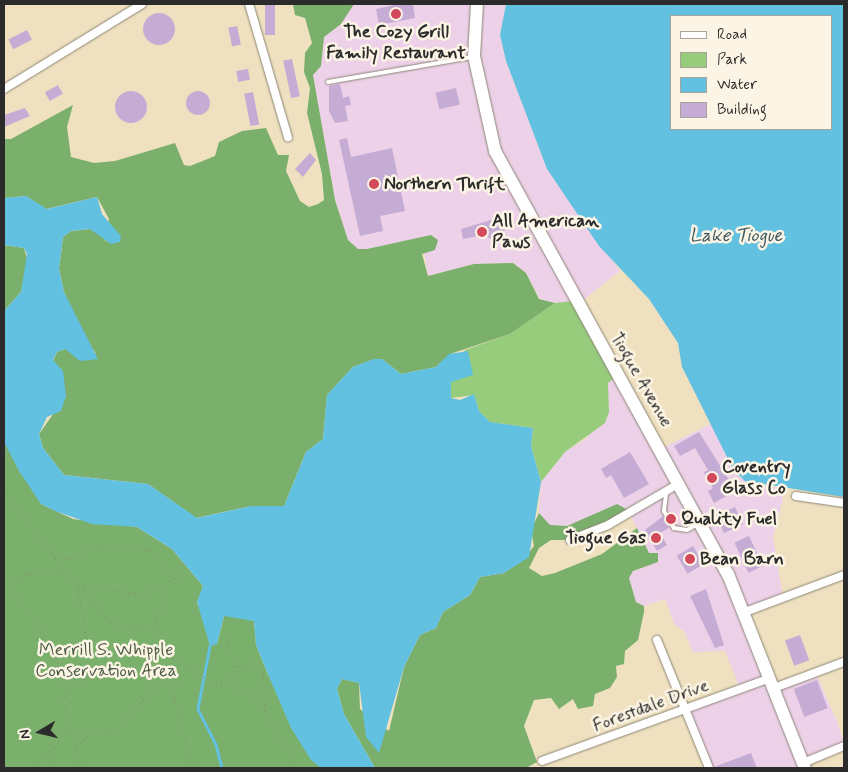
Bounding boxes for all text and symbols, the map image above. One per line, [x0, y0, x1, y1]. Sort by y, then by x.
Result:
marker: The Cozy Grill Family Restaurant [390, 8, 402, 20]
legend [670, 15, 833, 130]
place label: The Cozy Grill Family Restaurant [326, 22, 466, 64]
text: Road [717, 25, 747, 45]
text: Park [717, 50, 747, 70]
text: Water [717, 75, 757, 95]
text: Building [717, 100, 767, 120]
place label: Northern Thrift [384, 173, 502, 195]
marker: Northern Thrift [368, 178, 380, 190]
place label: All American Paws [492, 211, 589, 253]
water label: Lake Tiogue [688, 225, 784, 247]
marker: All American Paws [476, 226, 488, 238]
street label: Tiogue Avenue [605, 328, 677, 432]
place label: Coventry Glass Co [722, 457, 790, 499]
marker: Coventry Glass Co [706, 472, 718, 484]
place label: Quality Fuel [681, 508, 777, 530]
marker: Quality Fuel [665, 513, 677, 525]
place label: Tiogue Gas [566, 527, 646, 549]
marker: Tiogue Gas [650, 532, 662, 544]
place label: Bean Barn [700, 548, 786, 570]
marker: Bean Barn [684, 553, 696, 565]
park label: Merrill S. Whipple Conservation Area [34, 640, 178, 682]
street label: Forestdale Drive [591, 675, 711, 737]
north arrow [15, 707, 65, 757]
text: N [16, 728, 35, 740]

